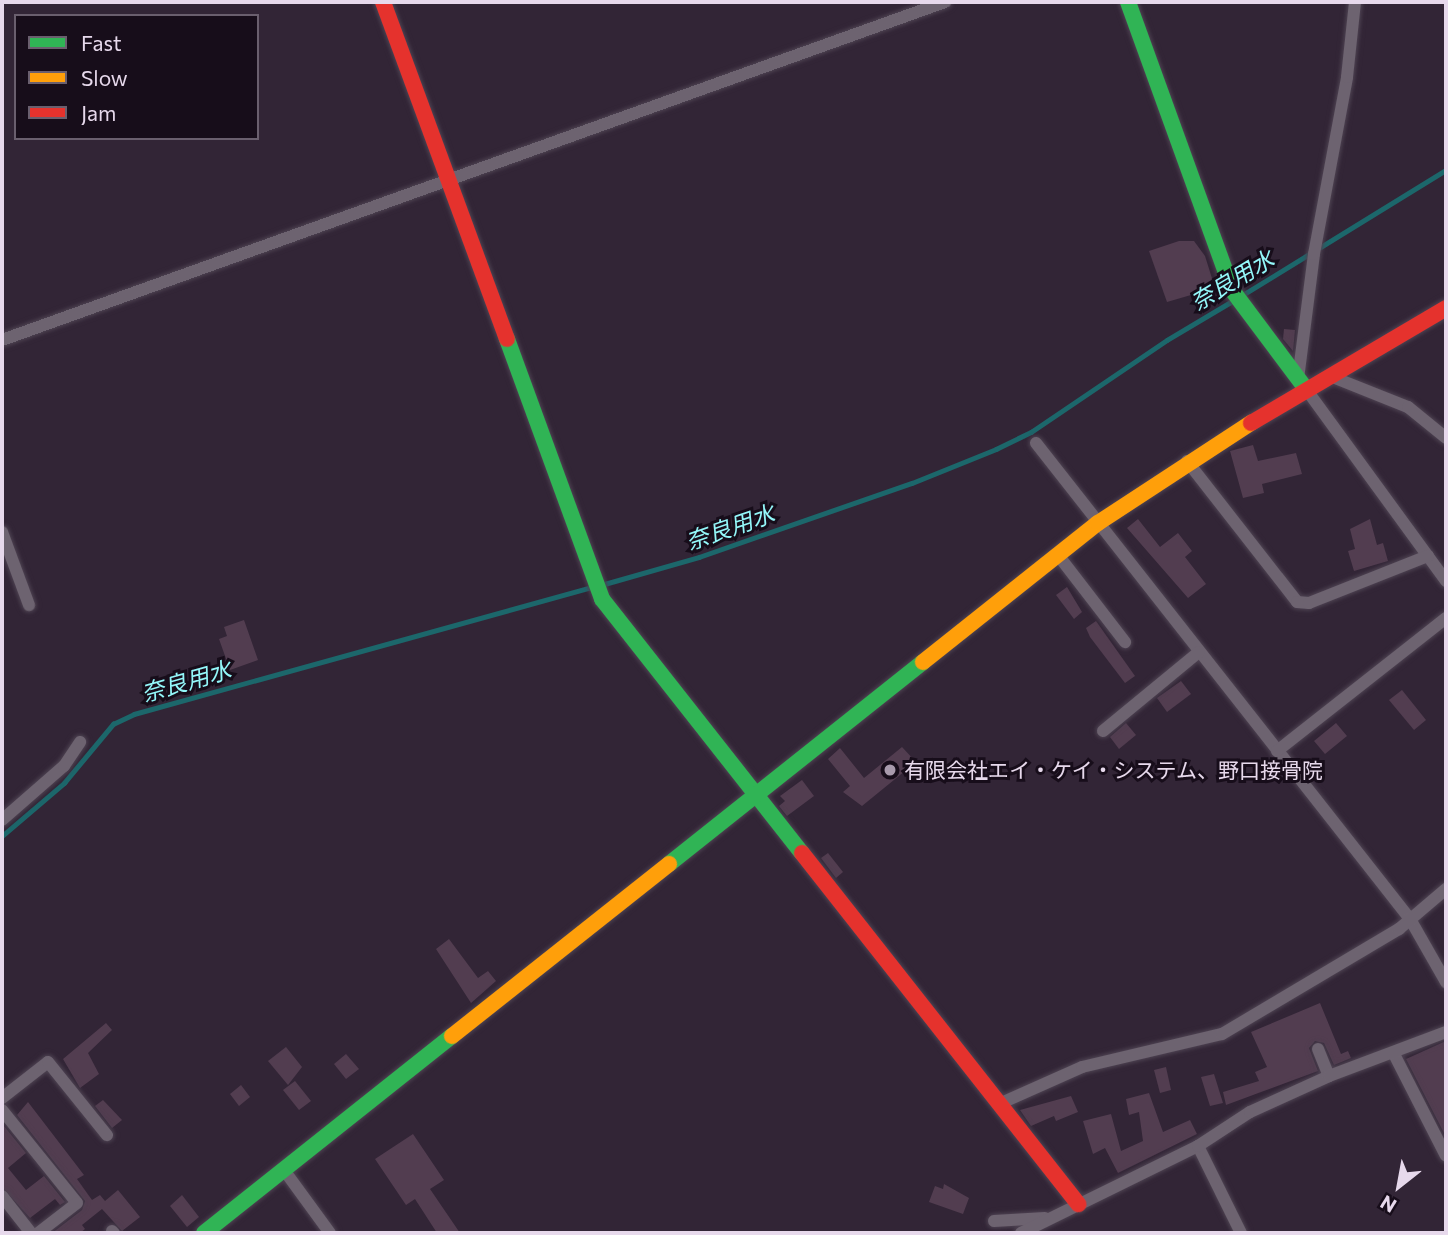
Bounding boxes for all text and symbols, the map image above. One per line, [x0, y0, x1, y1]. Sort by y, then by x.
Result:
legend [14, 14, 259, 140]
text: Fast [81, 30, 122, 55]
text: Slow [81, 65, 128, 90]
text: Jam [81, 100, 116, 125]
water label: 奈良用水 [1185, 244, 1279, 316]
water label: 奈良用水 [682, 499, 778, 555]
water label: 奈良用水 [138, 655, 234, 707]
place label: 有限会社エイ・ケイ・システム、野口接骨院 [904, 757, 1324, 783]
marker: 有限会社エイ・ケイ・システム、野口接骨院 [882, 762, 898, 778]
north arrow [1364, 1151, 1434, 1221]
text: N [1376, 1191, 1400, 1218]

